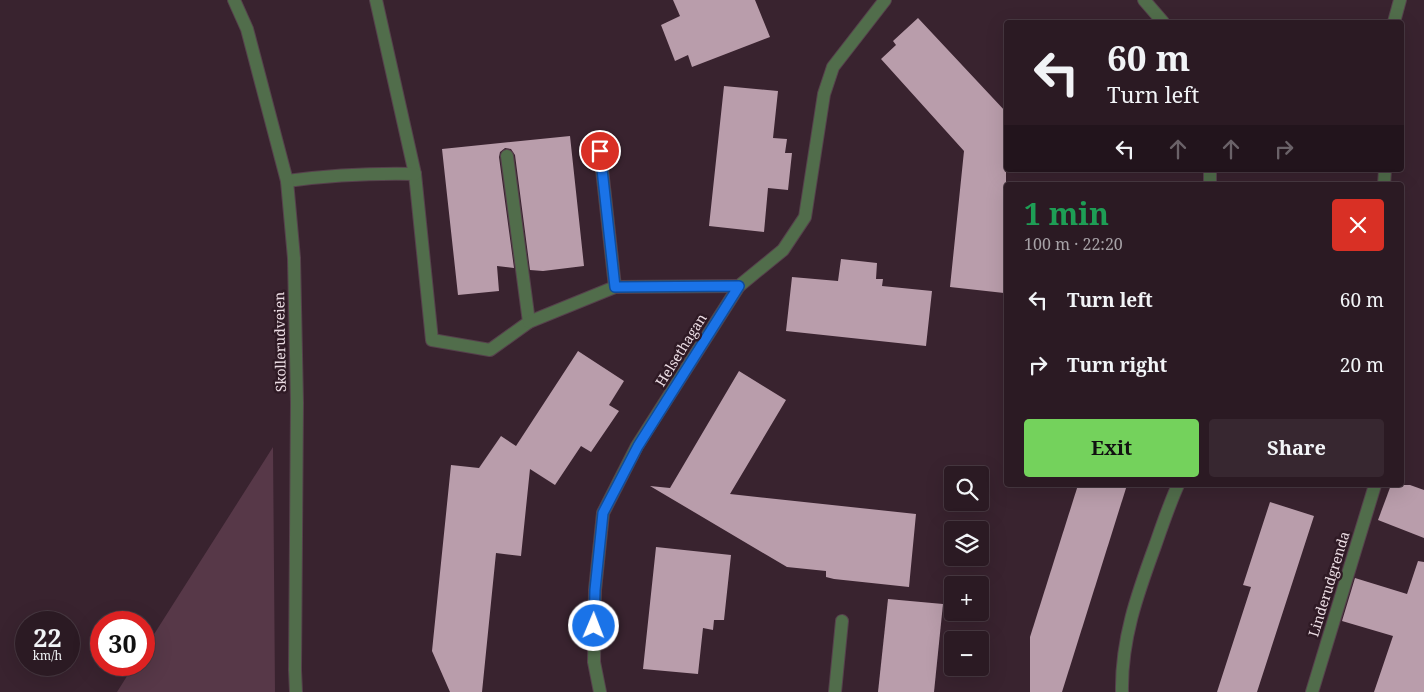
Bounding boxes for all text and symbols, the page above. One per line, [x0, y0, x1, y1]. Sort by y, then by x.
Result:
text: 60 m [1107, 34, 1190, 81]
icon: left [1024, 40, 1089, 105]
text: Turn left [1107, 79, 1199, 109]
pin [579, 130, 621, 172]
icon: left [1111, 135, 1139, 163]
icon: ahead [1164, 135, 1192, 163]
icon: ahead [1217, 135, 1245, 163]
icon: right [1270, 135, 1298, 163]
icon: arrive [586, 137, 614, 165]
text: 1 min [1024, 193, 1109, 234]
button: close [1332, 199, 1384, 251]
text: 100 m · 22:20 [1024, 233, 1123, 255]
icon: left [1024, 286, 1052, 314]
text: Turn left [1067, 287, 1153, 313]
text: 60 m [1340, 287, 1384, 313]
street label: Skollerudveien [269, 292, 290, 392]
street label: Helsethagan [651, 310, 711, 390]
icon: right [1024, 351, 1052, 379]
text: Turn right [1067, 352, 1167, 378]
text: 20 m [1340, 352, 1384, 378]
button: Exit [1024, 419, 1199, 477]
button: Share [1209, 419, 1384, 477]
map controls [944, 466, 989, 676]
button: search [944, 466, 989, 511]
button: layers [944, 521, 989, 566]
street label: Linderudgrenda [1303, 529, 1354, 639]
button: + [944, 576, 989, 621]
position arrow [567, 599, 619, 651]
speed limit sign: 30 [90, 611, 155, 676]
text: 22 [33, 620, 62, 654]
button: − [944, 631, 989, 676]
text: km/h [33, 647, 62, 664]

